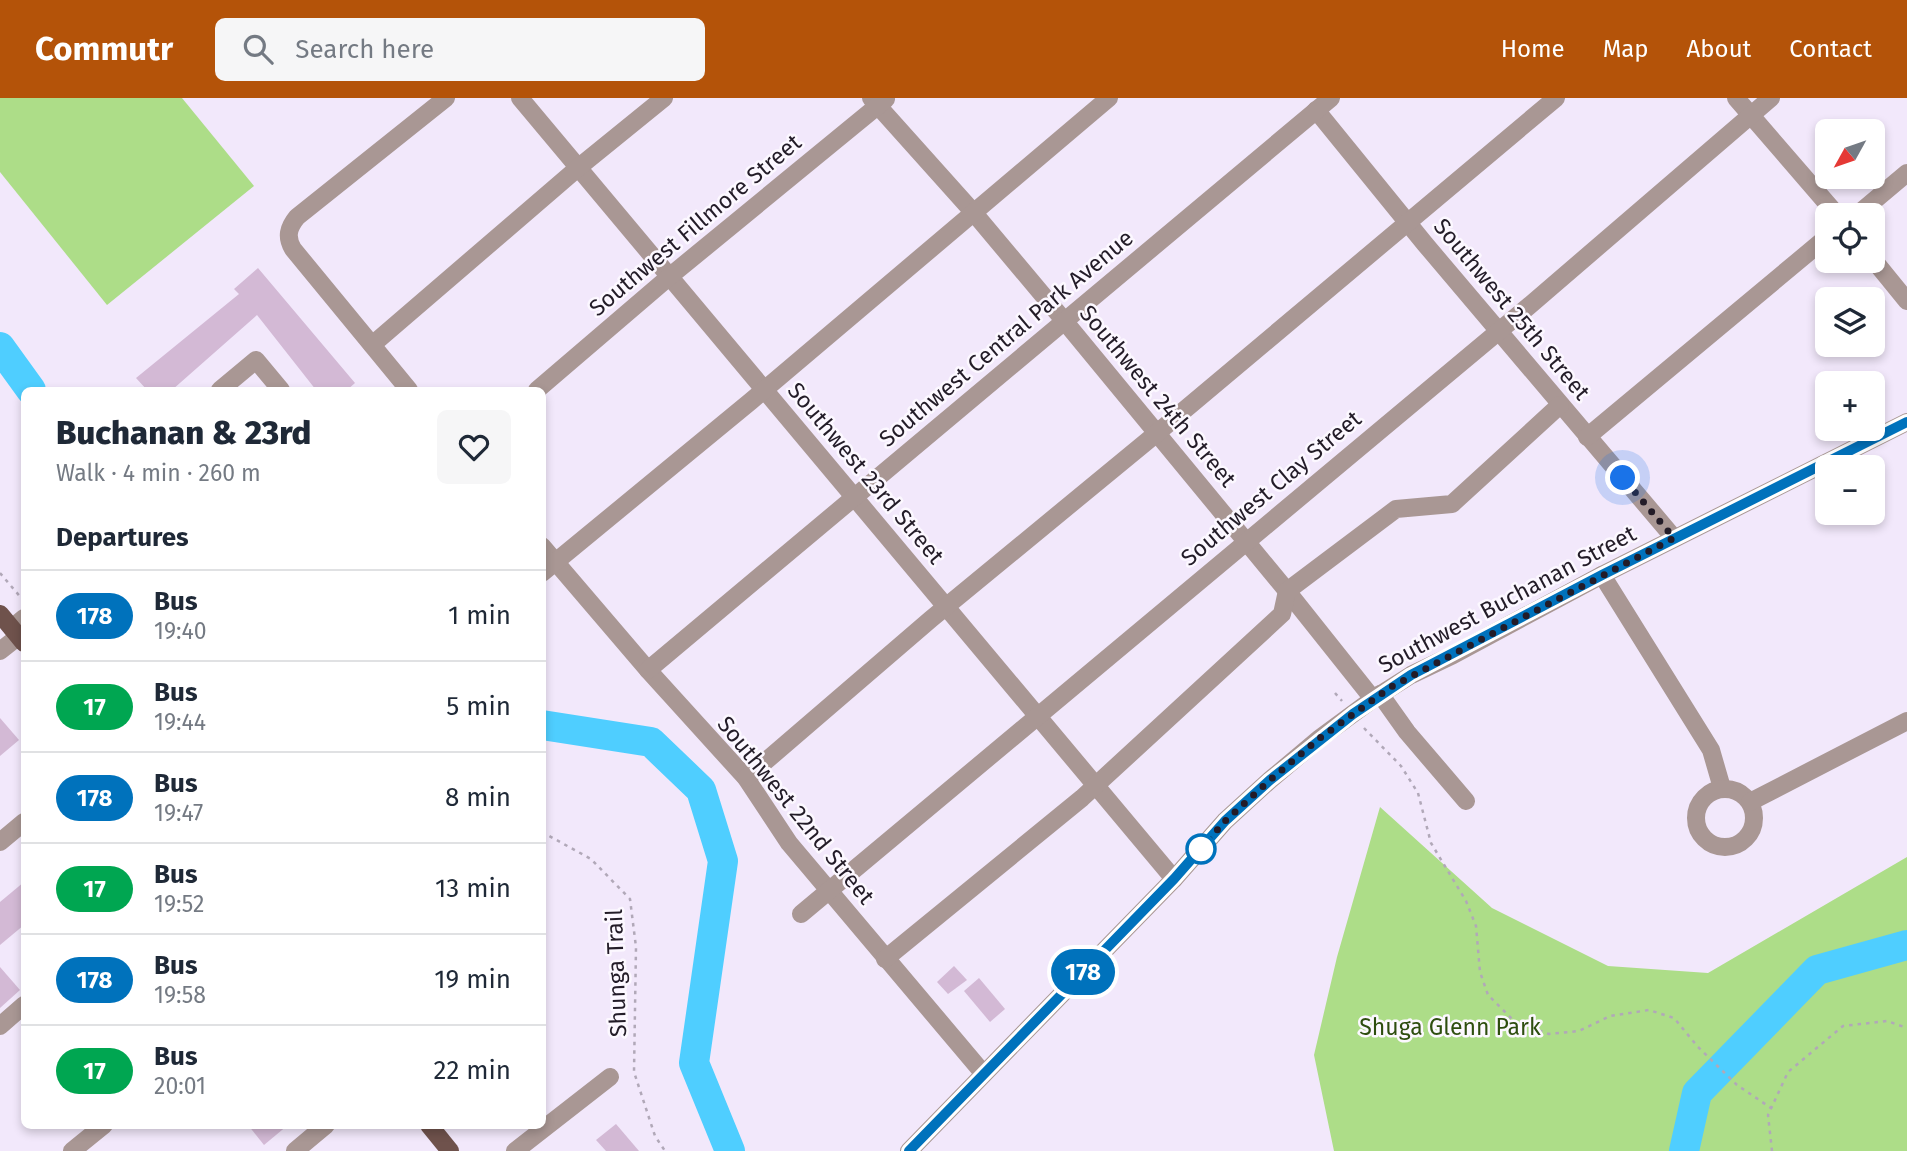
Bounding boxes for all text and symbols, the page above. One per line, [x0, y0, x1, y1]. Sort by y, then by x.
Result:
search box [215, 18, 705, 81]
text: Commutr [35, 29, 173, 69]
icon: search [239, 30, 277, 68]
text: Search here [295, 34, 434, 65]
text: Home [1501, 35, 1565, 63]
text: Map [1603, 35, 1649, 63]
text: About [1687, 35, 1751, 63]
text: Contact [1789, 35, 1872, 63]
north arrow [1815, 119, 1885, 189]
map controls [1815, 119, 1885, 525]
street label: Southwest Fillmore Street [583, 128, 807, 322]
button: locate [1815, 203, 1885, 273]
street label: Southwest 25th Street [1428, 213, 1597, 406]
street label: Southwest Central Park Avenue [873, 223, 1139, 453]
button: layers [1815, 287, 1885, 357]
street label: Southwest 24th Street [1074, 299, 1243, 493]
button: + [1815, 371, 1885, 441]
street label: Southwest 23rd Street [782, 376, 951, 570]
street label: Southwest Clay Street [1175, 404, 1367, 572]
button: heart [437, 410, 511, 484]
text: Buchanan & 23rd [56, 413, 311, 453]
button: − [1815, 455, 1885, 525]
text: Walk · 4 min · 260 m [56, 459, 261, 487]
your location [1605, 460, 1640, 495]
street label: Southwest Buchanan Street [1373, 519, 1641, 679]
text: Departures [56, 522, 189, 553]
text: Bus [154, 586, 197, 617]
text: 1 min [448, 600, 511, 631]
text: 178 [77, 602, 112, 630]
text: 19:40 [154, 617, 207, 645]
text: Bus [154, 677, 197, 708]
text: 5 min [446, 691, 511, 722]
text: 17 [83, 693, 106, 721]
text: 19:44 [154, 708, 206, 736]
street label: Southwest 22nd Street [712, 710, 881, 910]
text: Bus [154, 768, 197, 799]
text: 8 min [445, 782, 511, 813]
text: 178 [77, 784, 112, 812]
text: 19:47 [154, 799, 203, 827]
unlabelled marker [1186, 834, 1216, 864]
text: Bus [154, 859, 197, 890]
text: 13 min [435, 873, 511, 904]
text: 17 [83, 875, 106, 903]
text: 19:52 [154, 890, 204, 918]
street label: Shunga Trail [600, 908, 632, 1037]
line badge: 178 [1043, 949, 1123, 995]
text: Bus [154, 950, 197, 981]
text: 178 [1065, 958, 1101, 986]
text: 19 min [434, 964, 511, 995]
text: 178 [77, 966, 112, 994]
text: 19:58 [154, 981, 206, 1009]
park label: Shuga Glenn Park [1359, 1013, 1541, 1041]
text: Bus [154, 1041, 197, 1072]
text: 22 min [434, 1055, 511, 1086]
text: 17 [83, 1057, 106, 1085]
text: 20:01 [154, 1072, 206, 1100]

